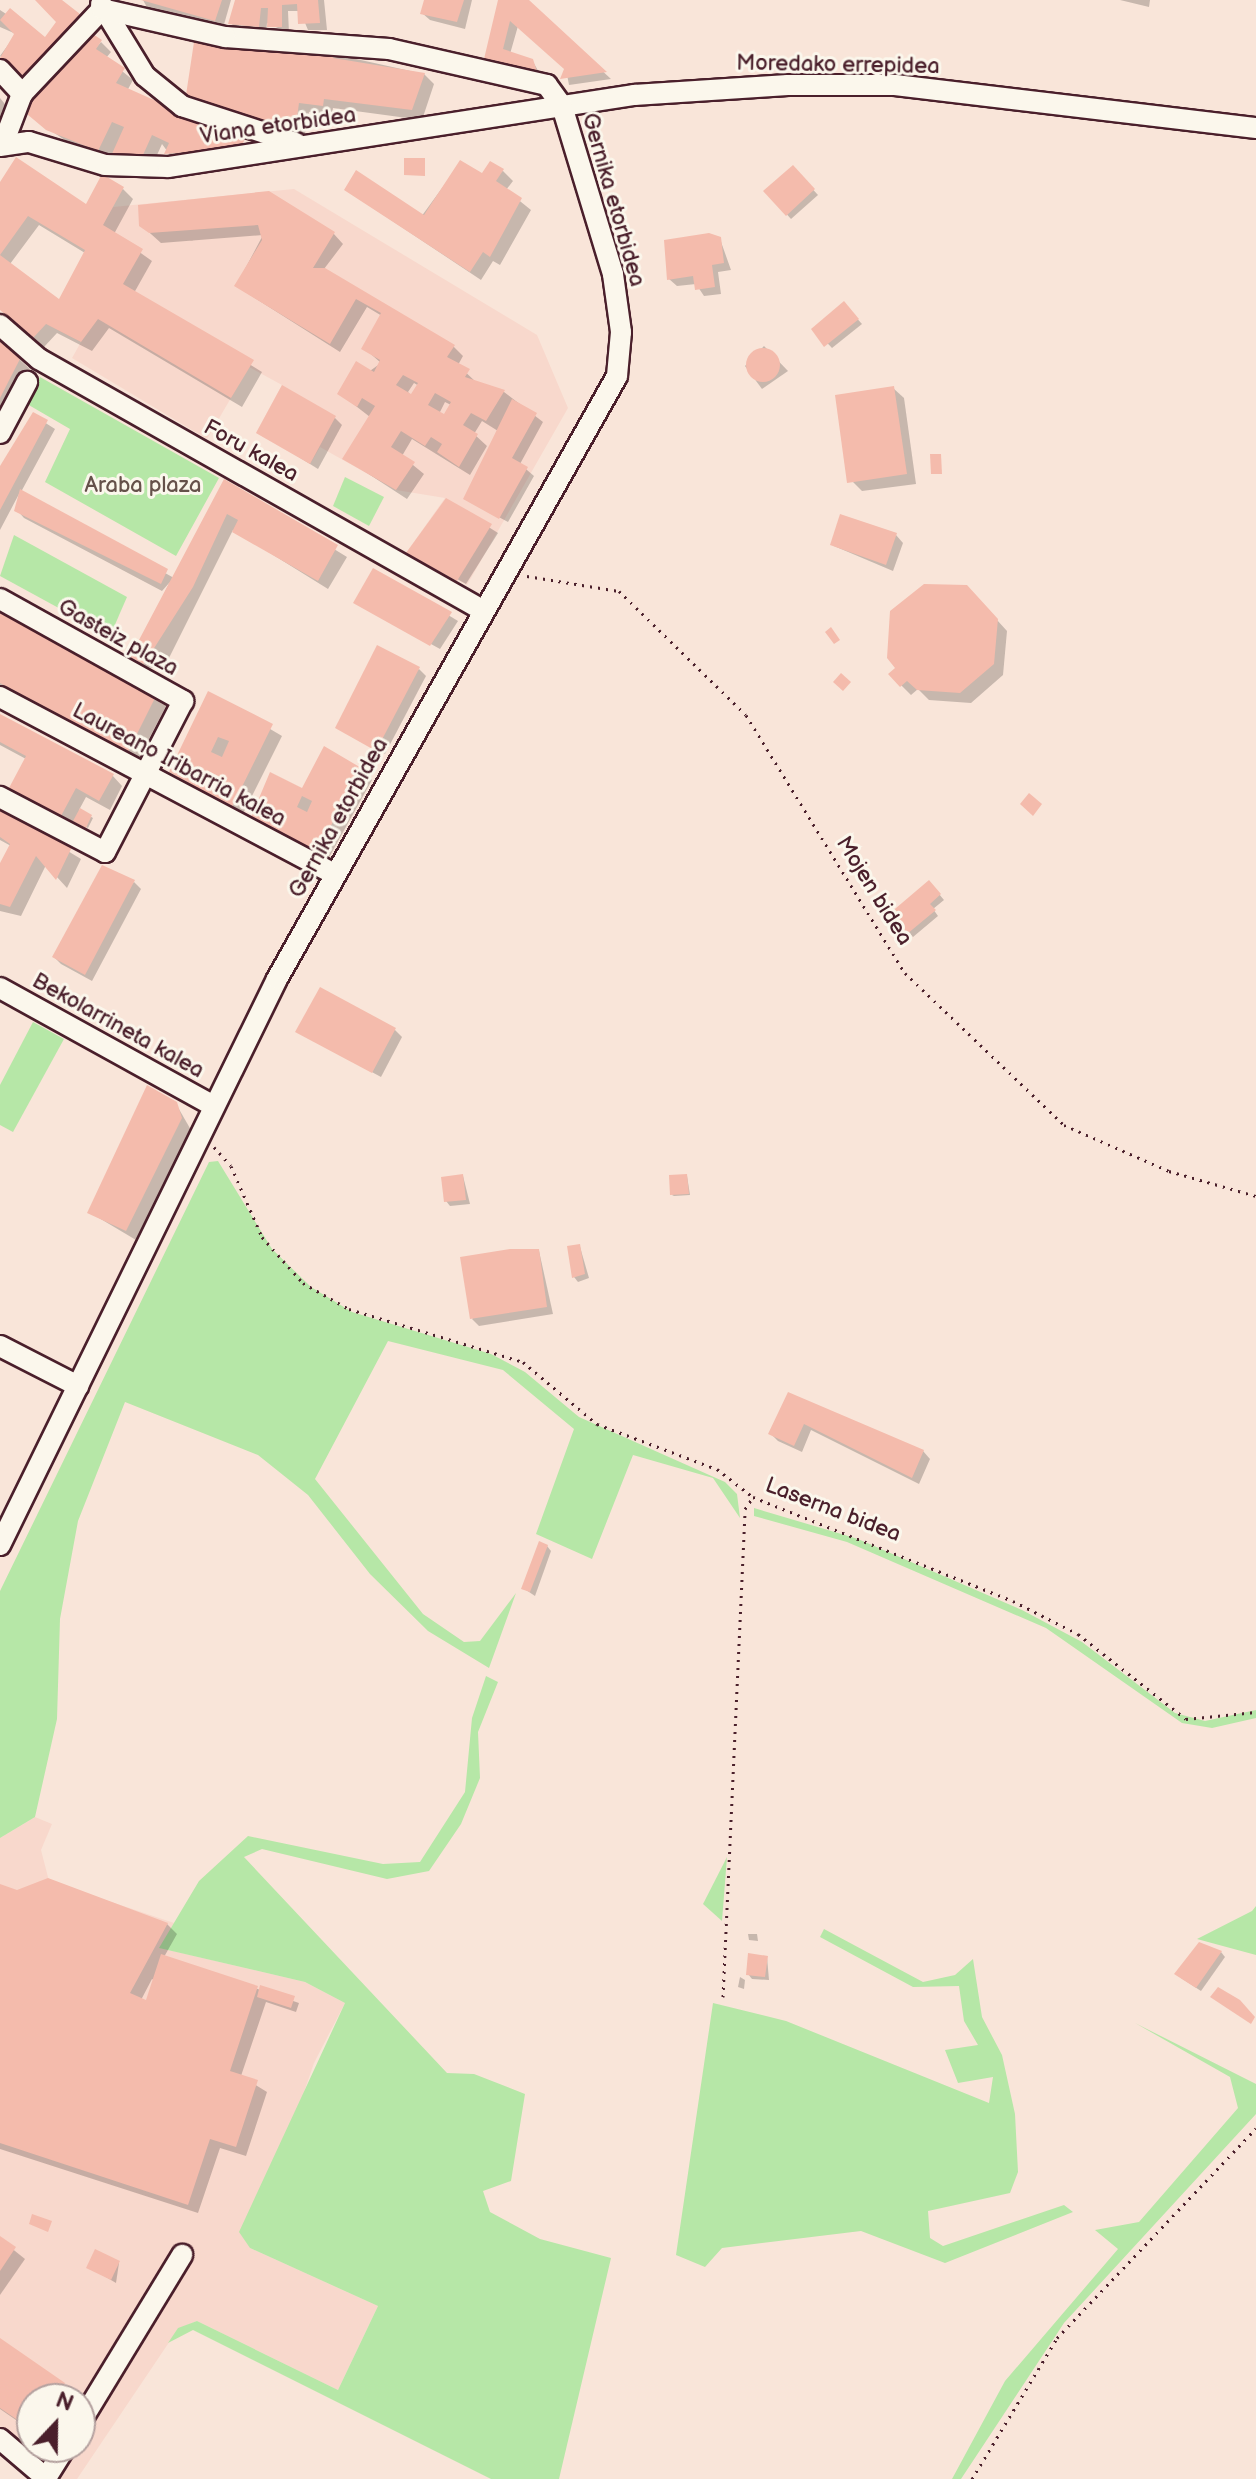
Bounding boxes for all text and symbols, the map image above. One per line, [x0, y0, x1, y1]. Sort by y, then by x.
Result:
street label: Moredako errepidea [736, 50, 940, 80]
street label: Viana etorbidea [198, 102, 358, 150]
street label: Gernika etorbidea [576, 110, 650, 290]
street label: Foru kalea [199, 414, 303, 488]
park label: Araba plaza [85, 473, 201, 499]
street label: Gasteiz plaza [53, 594, 183, 682]
street label: Laureano Iribarria kalea [68, 698, 290, 832]
street label: Gernika etorbidea [284, 733, 394, 903]
street label: Mojen bidea [830, 832, 918, 950]
street label: Bekolarrineta kalea [28, 968, 208, 1084]
street label: Laserna bidea [762, 1472, 904, 1548]
north arrow [16, 2383, 96, 2463]
text: N [52, 2387, 77, 2418]

